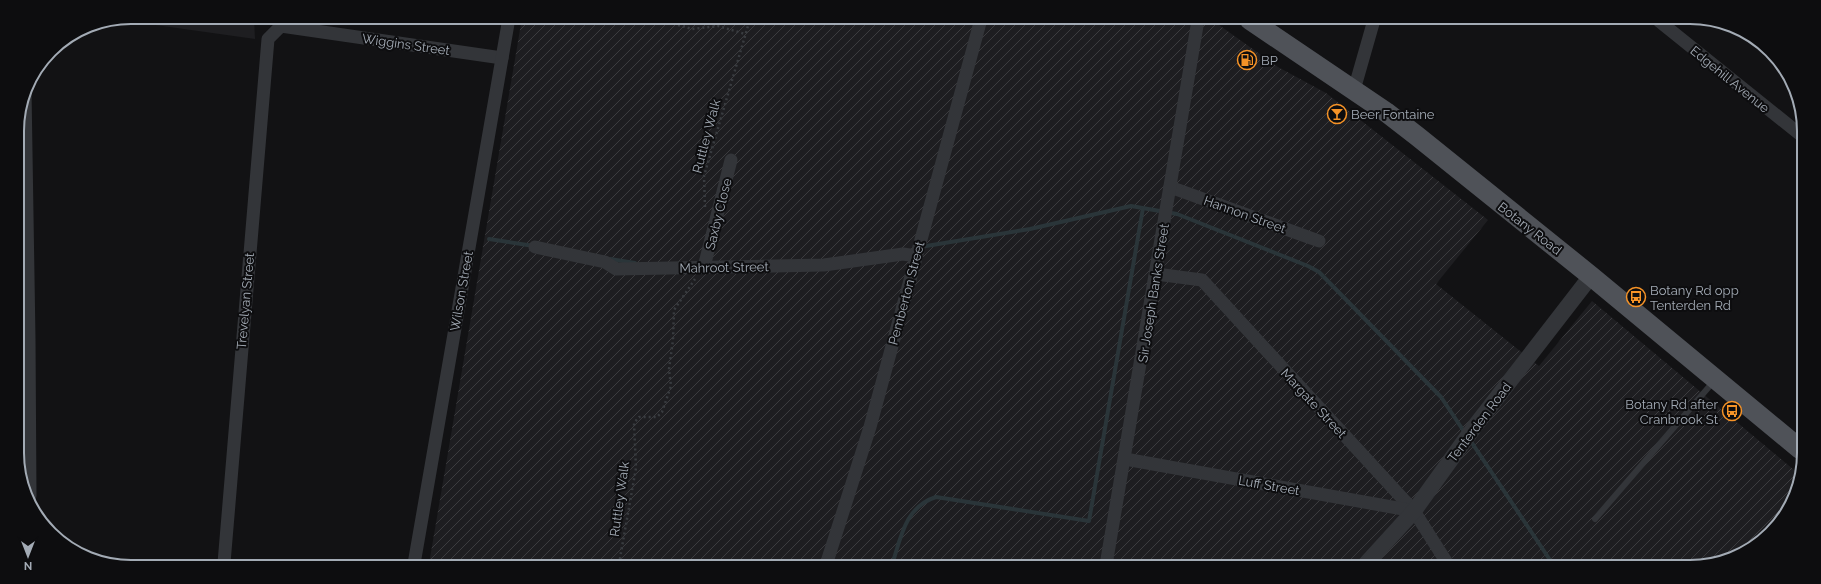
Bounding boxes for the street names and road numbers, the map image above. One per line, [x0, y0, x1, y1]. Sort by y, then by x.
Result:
street label: Wiggins Street [361, 31, 451, 58]
street label: Edgehill Avenue [1687, 43, 1772, 116]
street label: Ruttley Walk [689, 97, 724, 175]
street label: Saxby Close [702, 176, 735, 252]
street label: Hannon Street [1202, 193, 1289, 237]
street label: Botany Road [1495, 199, 1564, 258]
street label: Sir Joseph Banks Street [1135, 222, 1172, 364]
street label: Pemberton Street [885, 239, 928, 347]
street label: Wilson Street [447, 249, 476, 332]
street label: Trevelyan Street [234, 251, 257, 350]
street label: Mahroot Street [679, 259, 769, 276]
street label: Margate Street [1278, 366, 1350, 442]
street label: Tenterden Road [1445, 380, 1514, 465]
street label: Ruttley Walk [607, 460, 632, 538]
street label: Luff Street [1237, 473, 1301, 498]

